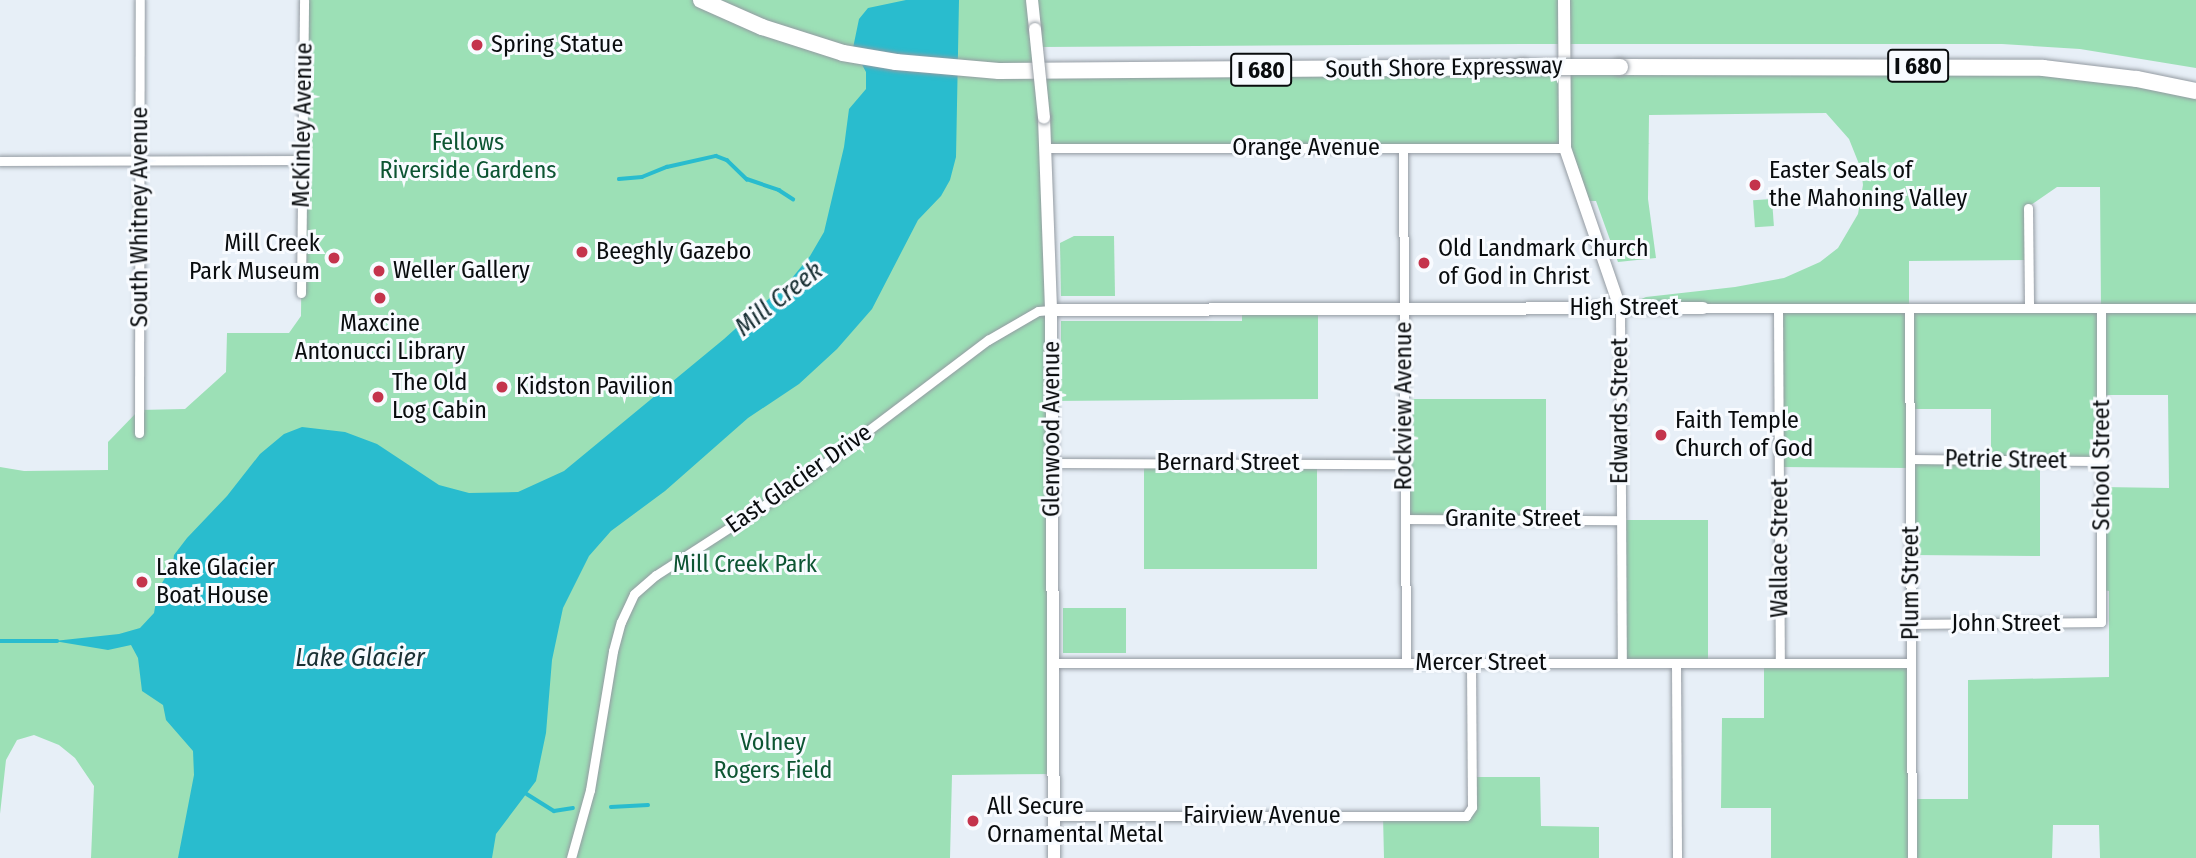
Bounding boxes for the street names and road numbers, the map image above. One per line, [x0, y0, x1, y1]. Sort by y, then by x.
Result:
street label: McKinley Avenue [287, 42, 319, 208]
road number: I 680 [1886, 46, 1950, 86]
road number: I 680 [1230, 50, 1292, 90]
street label: South Shore Expressway [1325, 52, 1563, 84]
street label: South Whitney Avenue [126, 107, 154, 327]
street label: Orange Avenue [1232, 134, 1380, 162]
street label: High Street [1569, 294, 1679, 322]
street label: Rockview Avenue [1390, 322, 1418, 490]
street label: Edwards Street [1606, 338, 1634, 484]
street label: Glenwood Avenue [1038, 341, 1066, 517]
street label: School Street [2088, 399, 2116, 531]
street label: East Glacier Drive [721, 418, 877, 540]
street label: Petrie Street [1945, 445, 2067, 475]
street label: Bernard Street [1157, 449, 1299, 477]
street label: Wallace Street [1766, 478, 1794, 618]
street label: Granite Street [1445, 505, 1581, 533]
street label: Plum Street [1897, 526, 1925, 640]
street label: John Street [1951, 610, 2061, 638]
street label: Mercer Street [1415, 649, 1547, 677]
street label: Fairview Avenue [1183, 802, 1341, 830]

